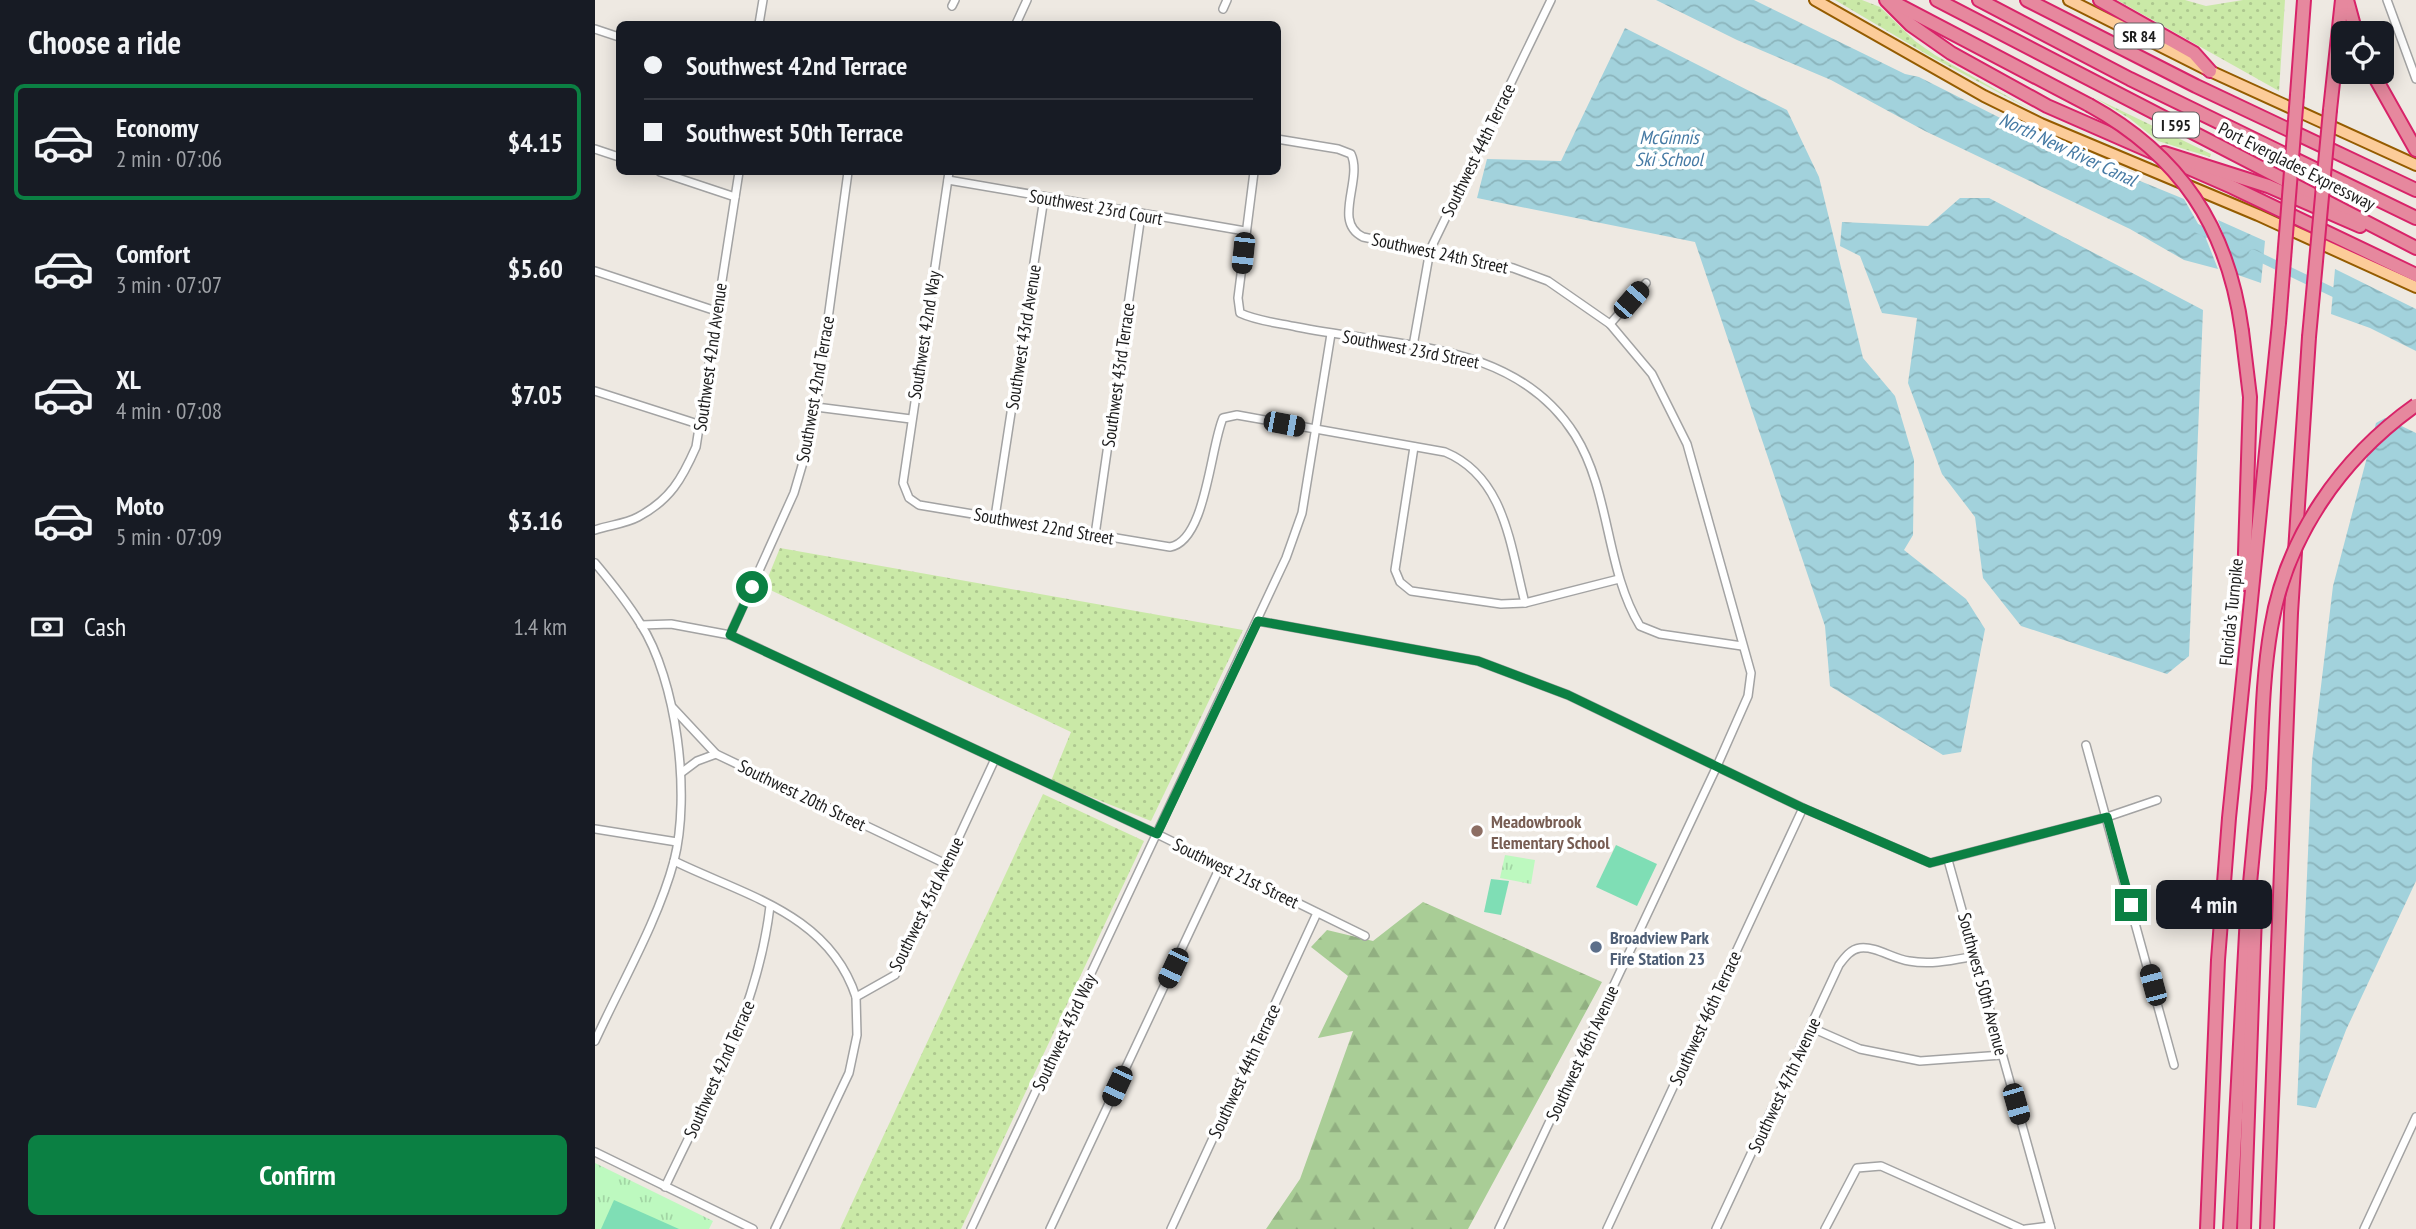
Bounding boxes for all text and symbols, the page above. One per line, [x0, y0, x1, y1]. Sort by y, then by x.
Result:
text: Choose a ride [28, 21, 181, 63]
map controls [2331, 21, 2394, 84]
button: locate [2331, 21, 2394, 84]
road number: SR 84 [2115, 24, 2163, 48]
text: Southwest 42nd Terrace [686, 49, 908, 82]
street label: Southwest 44th Terrace [1436, 80, 1520, 220]
water label: North New River Canal [1996, 107, 2142, 192]
icon: car [32, 111, 95, 174]
text: Economy [116, 111, 198, 144]
road number: I 595 [2153, 113, 2199, 138]
text: Southwest 50th Terrace [686, 116, 904, 149]
street label: Port Everglades Expressway [2215, 116, 2379, 216]
water label: McGinnis Ski School [1635, 125, 1704, 171]
text: $4.15 [508, 126, 563, 159]
text: 2 min · 07:06 [116, 144, 222, 173]
street label: Southwest 23rd Court [1027, 184, 1165, 230]
street label: Southwest 24th Street [1370, 227, 1510, 279]
car [1231, 231, 1256, 275]
icon: car [32, 237, 95, 300]
text: Comfort [116, 237, 190, 270]
text: $5.60 [508, 252, 563, 285]
street label: Southwest 43rd Avenue [1000, 263, 1046, 411]
street label: Southwest 42nd Way [902, 269, 946, 401]
text: 3 min · 07:07 [116, 270, 222, 299]
car [1610, 277, 1653, 323]
street label: Southwest 42nd Avenue [688, 281, 732, 433]
street label: Southwest 43rd Terrace [1096, 301, 1140, 449]
street label: Southwest 42nd Terrace [791, 314, 839, 464]
street label: Southwest 23rd Street [1341, 324, 1481, 374]
icon: car [32, 363, 95, 426]
text: XL [116, 363, 141, 396]
text: $7.05 [510, 378, 563, 411]
text: 4 min · 07:08 [116, 396, 222, 425]
car [1262, 410, 1307, 438]
icon: car [32, 489, 95, 552]
text: Moto [116, 489, 164, 522]
street label: Southwest 22nd Street [972, 502, 1116, 550]
text: $3.16 [508, 504, 563, 537]
text: 5 min · 07:09 [116, 522, 222, 551]
street label: Florida's Turnpike [2214, 557, 2248, 667]
route start [736, 571, 768, 603]
icon: cash [28, 608, 66, 646]
text: Cash [84, 610, 126, 643]
text: 1.4 km [513, 612, 567, 641]
street label: Southwest 20th Street [734, 754, 870, 836]
place label: Meadowbrook Elementary School [1491, 810, 1610, 854]
marker: Meadowbrook Elementary School [1469, 823, 1485, 839]
street label: Southwest 43rd Avenue [884, 833, 968, 975]
street label: Southwest 21st Street [1169, 833, 1303, 913]
callout: 4 min [2155, 880, 2271, 930]
route end [2115, 889, 2147, 921]
text: 4 min [2191, 890, 2237, 919]
street label: Southwest 50th Avenue [1953, 910, 2013, 1058]
place label: Broadview Park Fire Station 23 [1610, 926, 1709, 970]
marker: Broadview Park Fire Station 23 [1588, 939, 1604, 955]
car [1155, 945, 1192, 991]
street label: Southwest 46th Terrace [1664, 947, 1746, 1089]
car [2138, 962, 2169, 1008]
street label: Southwest 43rd Way [1027, 969, 1101, 1094]
street label: Southwest 46th Avenue [1541, 982, 1623, 1124]
street label: Southwest 42nd Terrace [678, 997, 760, 1141]
street label: Southwest 44th Terrace [1203, 1000, 1285, 1142]
street label: Southwest 47th Avenue [1743, 1014, 1825, 1156]
car [1099, 1063, 1136, 1109]
car [2001, 1081, 2032, 1127]
button: Confirm [28, 1135, 567, 1215]

